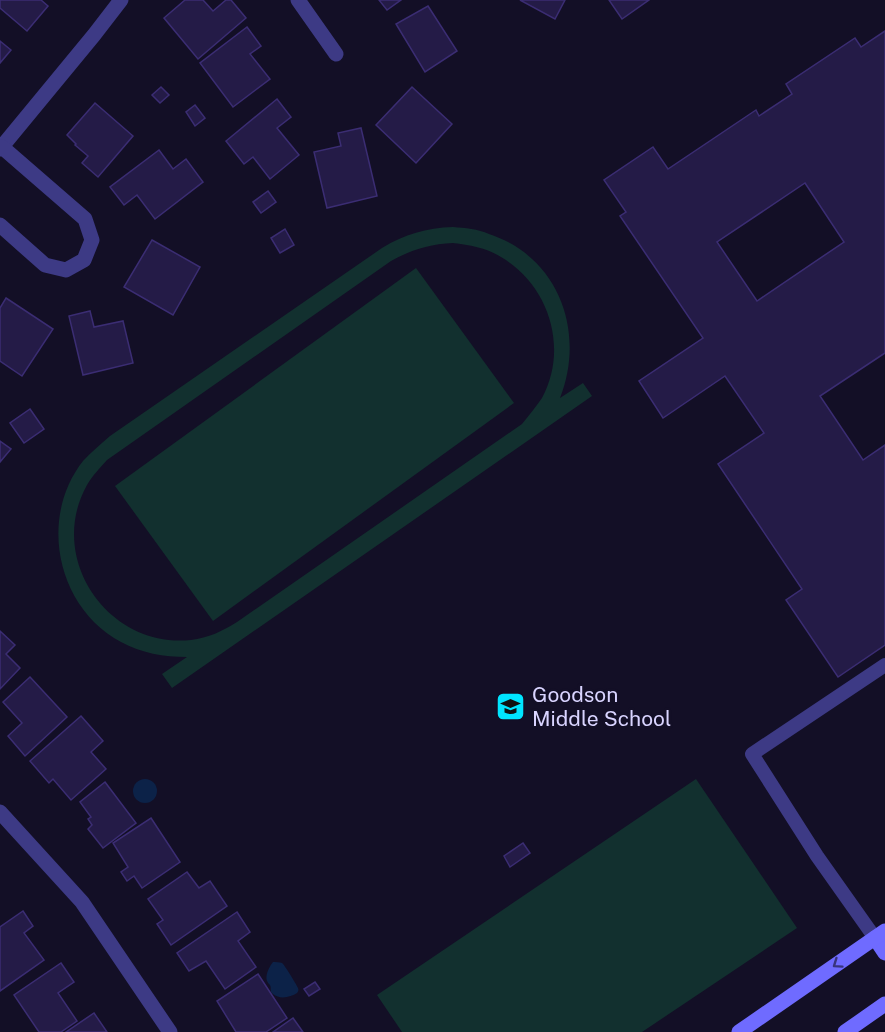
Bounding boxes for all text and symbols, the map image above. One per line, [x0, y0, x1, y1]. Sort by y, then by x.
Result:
place label: Goodson Middle School [532, 682, 671, 731]
school or university icon: Goodson Middle School [495, 691, 527, 723]
one-way arrow [833, 957, 844, 968]

